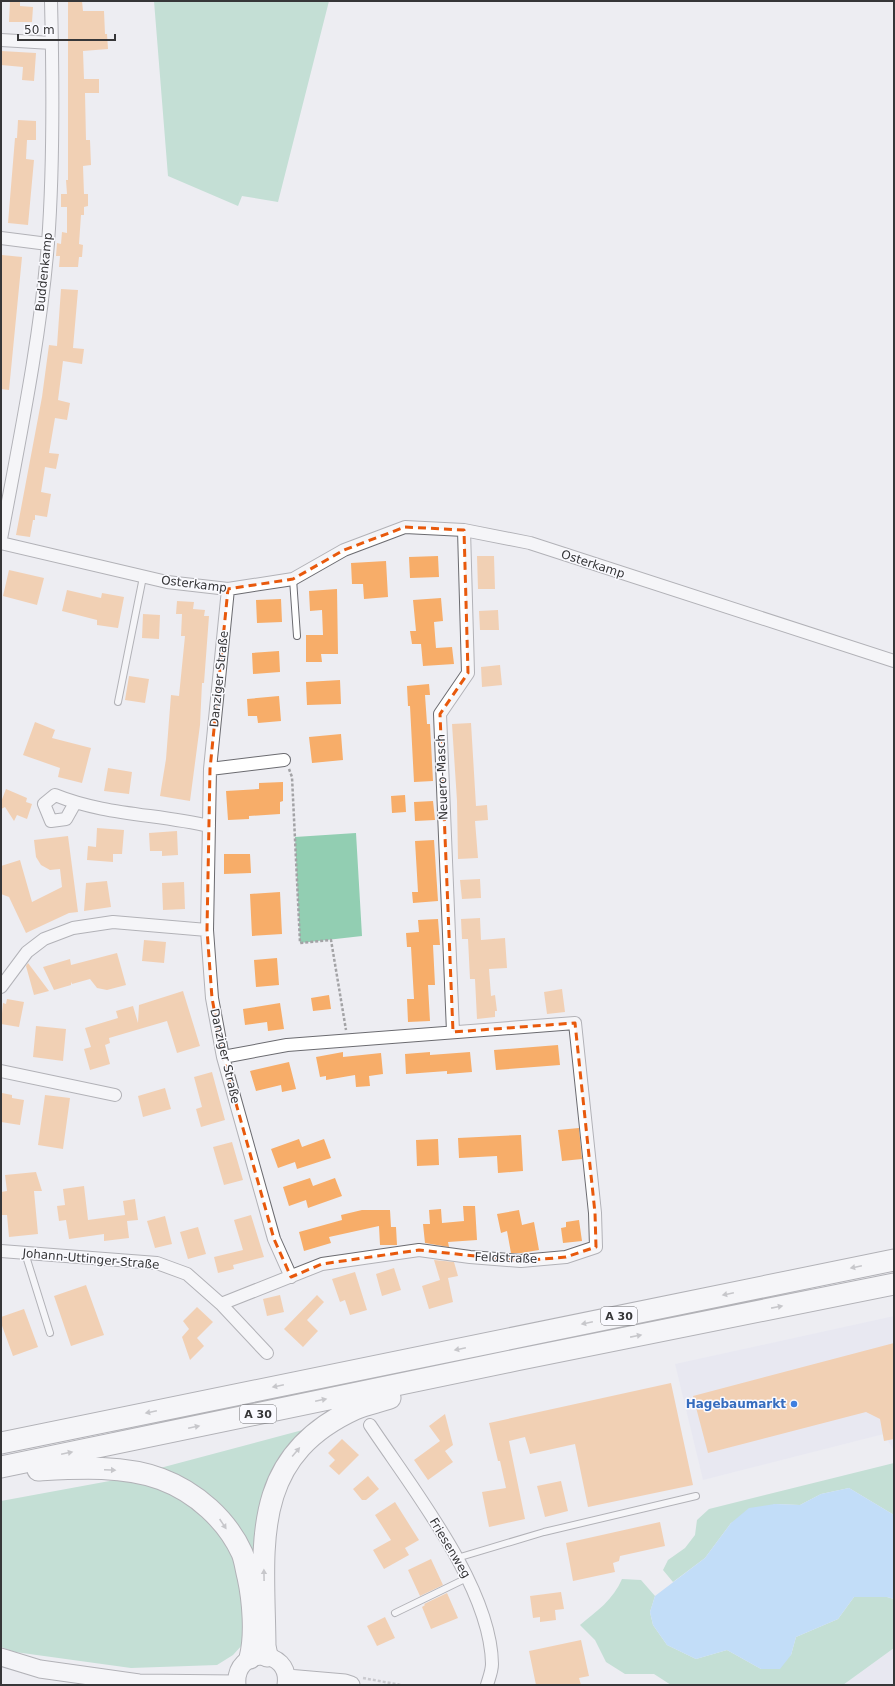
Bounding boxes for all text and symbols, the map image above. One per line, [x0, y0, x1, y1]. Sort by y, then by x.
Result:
scale bar [18, 16, 115, 42]
text: 50 m [24, 23, 55, 37]
street label: Buddenkamp [33, 232, 55, 312]
street label: Osterkamp [559, 547, 627, 581]
street label: Osterkamp [160, 573, 228, 595]
street label: Danziger Straße [207, 630, 231, 728]
street label: Neuero-Masch [434, 734, 450, 820]
street label: Danziger Straße [207, 1007, 243, 1105]
street label: Johann-Uttinger-Straße [21, 1246, 160, 1272]
street label: Feldstraße [474, 1250, 538, 1266]
one-way arrow [850, 1265, 862, 1271]
one-way arrow [722, 1291, 735, 1297]
one-way arrow [771, 1304, 784, 1310]
road number: A 30 [601, 1307, 637, 1325]
one-way arrow [581, 1320, 594, 1326]
one-way arrow [630, 1332, 642, 1338]
one-way arrow [454, 1346, 466, 1352]
one-way arrow [272, 1384, 284, 1390]
one-way arrow [315, 1397, 327, 1403]
place label: Hagebaumarkt [686, 1397, 786, 1411]
marker: Hagebaumarkt [789, 1399, 799, 1409]
road number: A 30 [240, 1405, 276, 1423]
one-way arrow [144, 1410, 157, 1416]
one-way arrow [188, 1424, 200, 1430]
one-way arrow [291, 1447, 300, 1458]
one-way arrow [60, 1450, 73, 1456]
one-way arrow [104, 1467, 117, 1473]
street label: Friesenweg [427, 1515, 473, 1581]
one-way arrow [219, 1519, 227, 1529]
one-way arrow [261, 1568, 267, 1581]

